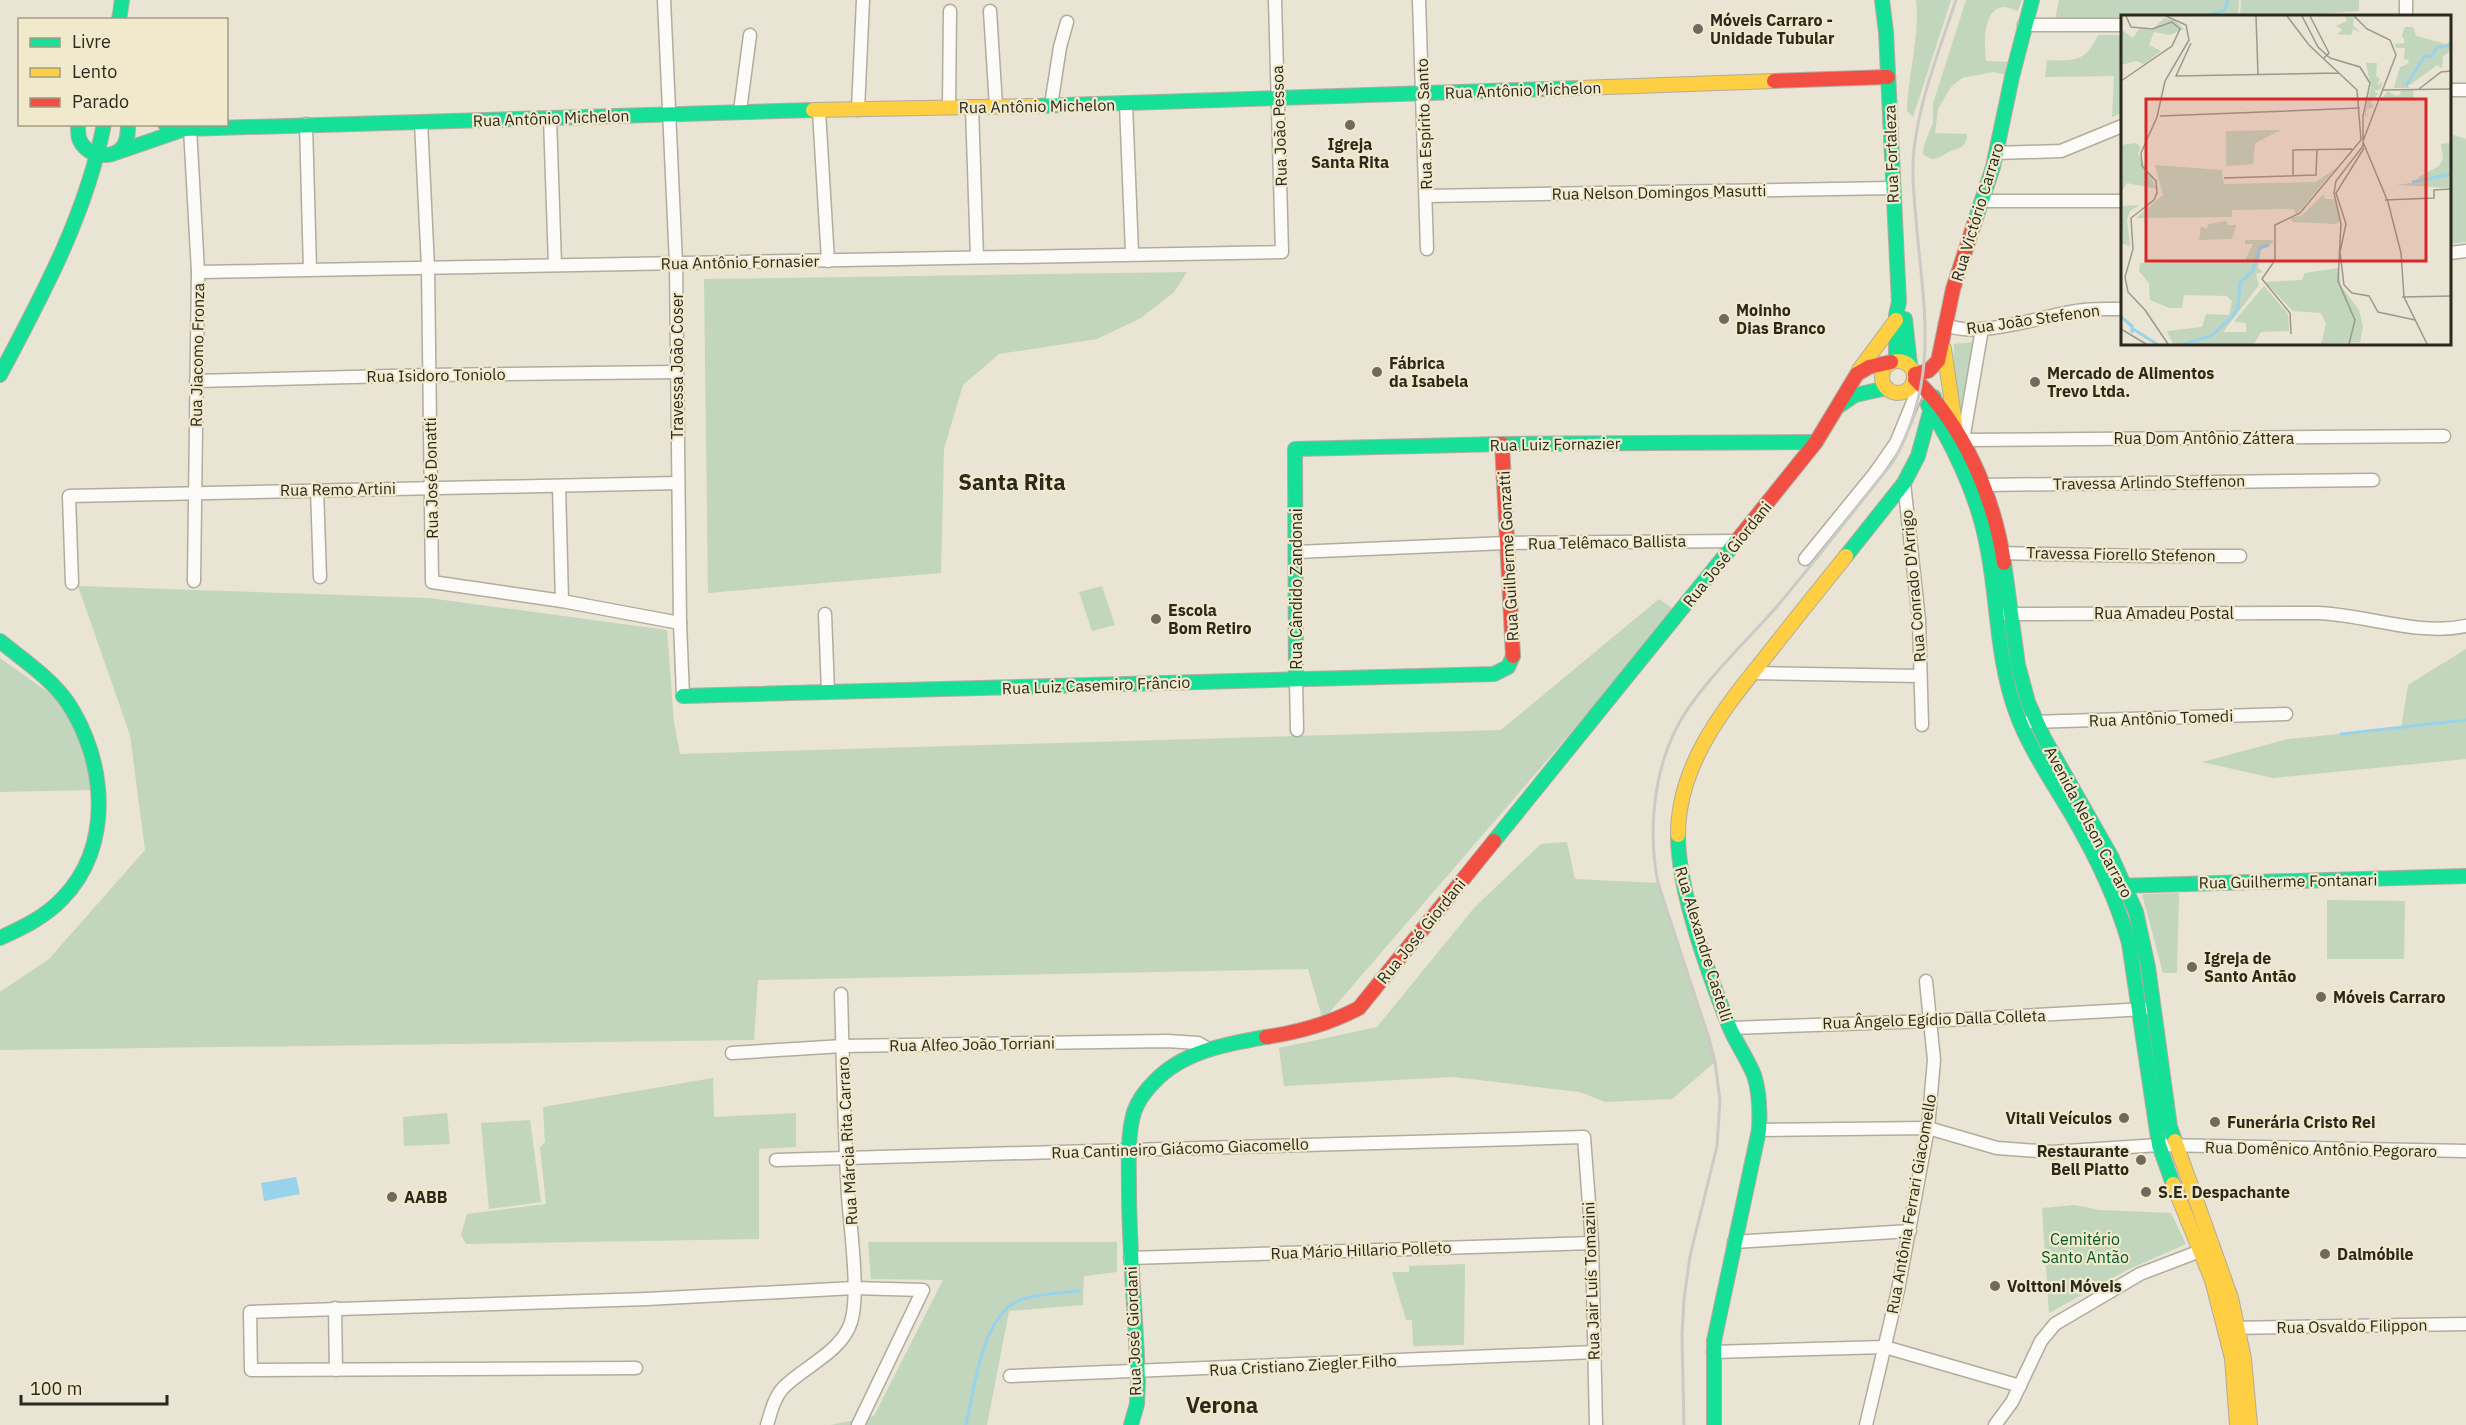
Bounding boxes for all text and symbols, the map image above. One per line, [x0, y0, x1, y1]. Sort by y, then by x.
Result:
place label: Móveis Carraro - Unidade Tubular [1710, 10, 1835, 48]
inset map [2121, 15, 2451, 345]
legend [18, 18, 228, 126]
marker: Móveis Carraro - Unidade Tubular [1691, 22, 1705, 36]
text: Livre [72, 30, 111, 53]
street label: Rua Espírito Santo [1412, 58, 1436, 190]
text: Lento [72, 60, 117, 83]
street label: Rua João Pessoa [1267, 65, 1291, 187]
street label: Rua Antônio Michelon [1444, 77, 1602, 103]
text: Parado [72, 90, 129, 113]
street label: Rua Antônio Michelon [959, 95, 1115, 117]
street label: Rua Fortaleza [1879, 104, 1903, 203]
street label: Rua Antônio Michelon [472, 105, 630, 131]
marker: Igreja Santa Rita [1343, 118, 1357, 132]
place label: Igreja Santa Rita [1311, 134, 1389, 172]
street label: Rua Victório Carraro [1946, 140, 2008, 284]
street label: Rua Nelson Domingos Masutti [1551, 180, 1767, 204]
street label: Rua Antônio Fornasier [660, 251, 820, 273]
street label: Rua Jiacomo Fronza [186, 282, 208, 427]
street label: Travessa João Coser [667, 293, 687, 439]
place label: Moinho Dias Branco [1736, 300, 1825, 338]
street label: Rua João Stefenon [1965, 300, 2101, 338]
marker: Moinho Dias Branco [1717, 312, 1731, 326]
place label: Fábrica da Isabela [1389, 353, 1468, 391]
place label: Mercado de Alimentos Trevo Ltda. [2047, 363, 2214, 401]
street label: Rua Isidoro Toniolo [366, 364, 506, 386]
marker: Fábrica da Isabela [1370, 365, 1384, 379]
marker: Mercado de Alimentos Trevo Ltda. [2028, 375, 2042, 389]
street label: Rua José Donatti [420, 417, 442, 539]
street label: Rua Dom Antônio Záttera [2114, 428, 2295, 448]
street label: Rua Luiz Fornazier [1489, 433, 1621, 455]
district label: Santa Rita [958, 467, 1066, 496]
street label: Rua Guilherme Gonzatti [1494, 470, 1522, 642]
street label: Travessa Arlindo Steffenon [2053, 470, 2245, 494]
street label: Rua Remo Artini [280, 478, 396, 500]
street label: Rua José Giordani [1678, 497, 1776, 611]
street label: Rua Cândido Zandonai [1286, 508, 1306, 670]
street label: Rua Conrado D'Arrigo [1896, 509, 1930, 663]
street label: Rua Telêmaco Ballista [1528, 531, 1687, 553]
street label: Travessa Fiorello Stefenon [2026, 542, 2216, 566]
place label: Escola Bom Retiro [1168, 600, 1251, 638]
street label: Rua Amadeu Postal [2094, 603, 2234, 623]
marker: Escola Bom Retiro [1149, 612, 1163, 626]
street label: Rua Luiz Casemiro Frâncio [1001, 672, 1191, 698]
street label: Rua Antônio Tomedi [2088, 705, 2234, 731]
street label: Avenida Nelson Carraro [2041, 743, 2137, 901]
street label: Rua Alexandre Castelli [1671, 864, 1737, 1024]
street label: Rua Guilherme Fontanari [2198, 869, 2378, 893]
street label: Rua José Giordani [1372, 874, 1470, 988]
place label: Igreja de Santo Antão [2204, 948, 2296, 986]
marker: Igreja de Santo Antão [2185, 960, 2199, 974]
place label: Móveis Carraro [2333, 987, 2446, 1007]
marker: Móveis Carraro [2314, 990, 2328, 1004]
street label: Rua Ângelo Egídio Dalla Colleta [1822, 1005, 2047, 1033]
street label: Rua Alfeo João Torriani [889, 1033, 1055, 1055]
street label: Rua Márcia Rita Carraro [833, 1056, 861, 1226]
street label: Rua Antônia Ferrari Giacomello [1882, 1092, 1940, 1316]
place label: Vitali Veículos [2005, 1108, 2112, 1128]
marker: Vitali Veículos [2117, 1111, 2131, 1125]
place label: Funerária Cristo Rei [2227, 1112, 2376, 1132]
marker: Funerária Cristo Rei [2208, 1115, 2222, 1129]
street label: Rua Cantineiro Giácomo Giacomello [1051, 1134, 1309, 1162]
street label: Rua Domênico Antônio Pegoraro [2205, 1137, 2437, 1161]
place label: Restaurante Bell Piatto [2037, 1141, 2129, 1179]
marker: Restaurante Bell Piatto [2134, 1153, 2148, 1167]
place label: S.E. Despachante [2158, 1182, 2290, 1202]
marker: S.E. Despachante [2139, 1185, 2153, 1199]
place label: AABB [404, 1187, 448, 1207]
marker: AABB [385, 1190, 399, 1204]
street label: Rua Jair Luís Tomazini [1578, 1201, 1604, 1361]
park label: Cemitério Santo Antão [2041, 1229, 2129, 1267]
street label: Rua Mário Hillario Polleto [1270, 1237, 1452, 1263]
place label: Dalmóbile [2337, 1244, 2414, 1264]
marker: Dalmóbile [2318, 1247, 2332, 1261]
street label: Rua José Giordani [1121, 1266, 1145, 1396]
place label: Volttoni Móveis [2007, 1276, 2122, 1296]
marker: Volttoni Móveis [1988, 1279, 2002, 1293]
street label: Rua Osvaldo Filippon [2276, 1315, 2428, 1337]
street label: Rua Cristiano Ziegler Filho [1209, 1350, 1397, 1380]
scale bar [21, 1368, 166, 1406]
text: 100 m [30, 1377, 82, 1400]
district label: Verona [1186, 1390, 1258, 1419]

